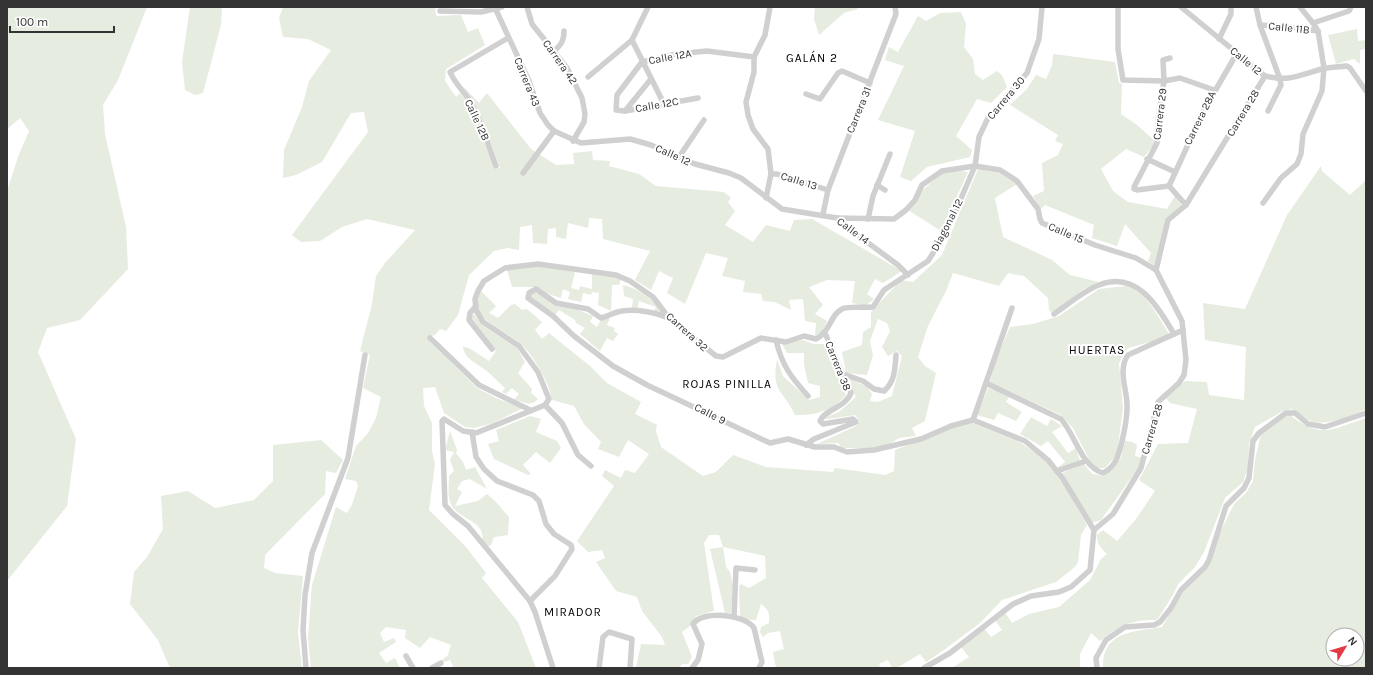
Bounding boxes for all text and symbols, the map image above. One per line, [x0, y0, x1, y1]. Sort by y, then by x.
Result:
scale bar [10, 8, 114, 34]
text: 100 m [16, 15, 48, 29]
street label: Calle 11B [1268, 19, 1310, 37]
street label: Carrera 42 [540, 37, 580, 87]
street label: Calle 12 [1227, 44, 1265, 78]
street label: Calle 12A [647, 47, 693, 67]
district label: GALÁN 2 [786, 50, 838, 65]
street label: Carrera 43 [511, 56, 543, 108]
street label: Carrera 30 [984, 74, 1028, 122]
street label: Carrera 31 [844, 85, 874, 135]
street label: Carrera 29 [1150, 87, 1170, 141]
street label: Carrera 28 [1224, 87, 1262, 139]
street label: Carrera 28A [1181, 88, 1219, 147]
street label: Calle 12C [634, 95, 680, 115]
street label: Calle 12B [462, 97, 492, 143]
street label: Calle 12 [653, 141, 693, 169]
street label: Calle 13 [779, 169, 819, 193]
street label: Diagonal 12 [928, 197, 966, 253]
street label: Calle 14 [834, 215, 872, 247]
street label: Calle 15 [1046, 220, 1086, 246]
street label: Carrera 32 [663, 310, 711, 354]
street label: Carrera 38 [822, 339, 854, 393]
district label: HUERTAS [1069, 343, 1125, 357]
district label: ROJAS PINILLA [682, 377, 772, 391]
street label: Calle 9 [692, 401, 728, 427]
street label: Carrera 28 [1139, 402, 1166, 456]
district label: MIRADOR [544, 605, 602, 619]
north arrow [1325, 627, 1365, 667]
text: N [1345, 634, 1360, 648]

